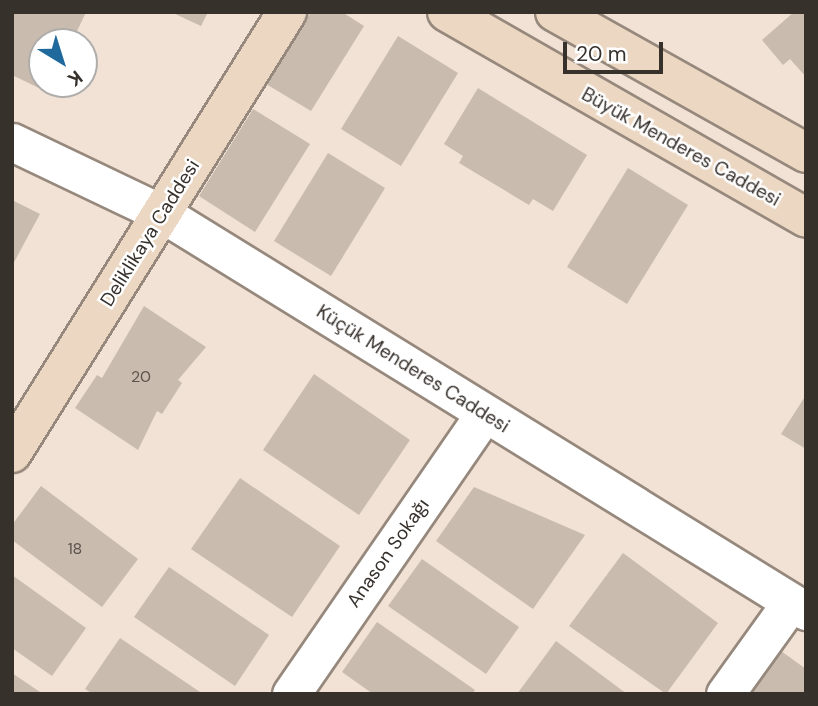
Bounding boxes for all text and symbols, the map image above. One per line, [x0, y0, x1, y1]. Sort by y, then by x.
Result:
north arrow [28, 28, 98, 98]
scale bar [566, 28, 666, 72]
text: 20 m [576, 40, 627, 68]
text: K [62, 65, 88, 92]
street label: Büyük Menderes Caddesi [578, 83, 784, 211]
street label: Deliklikaya Caddesi [96, 155, 204, 311]
street label: Küçük Menderes Caddesi [312, 300, 514, 438]
house number: 20 [131, 367, 151, 387]
street label: Anason Sokağı [342, 494, 434, 612]
house number: 18 [68, 539, 82, 559]

